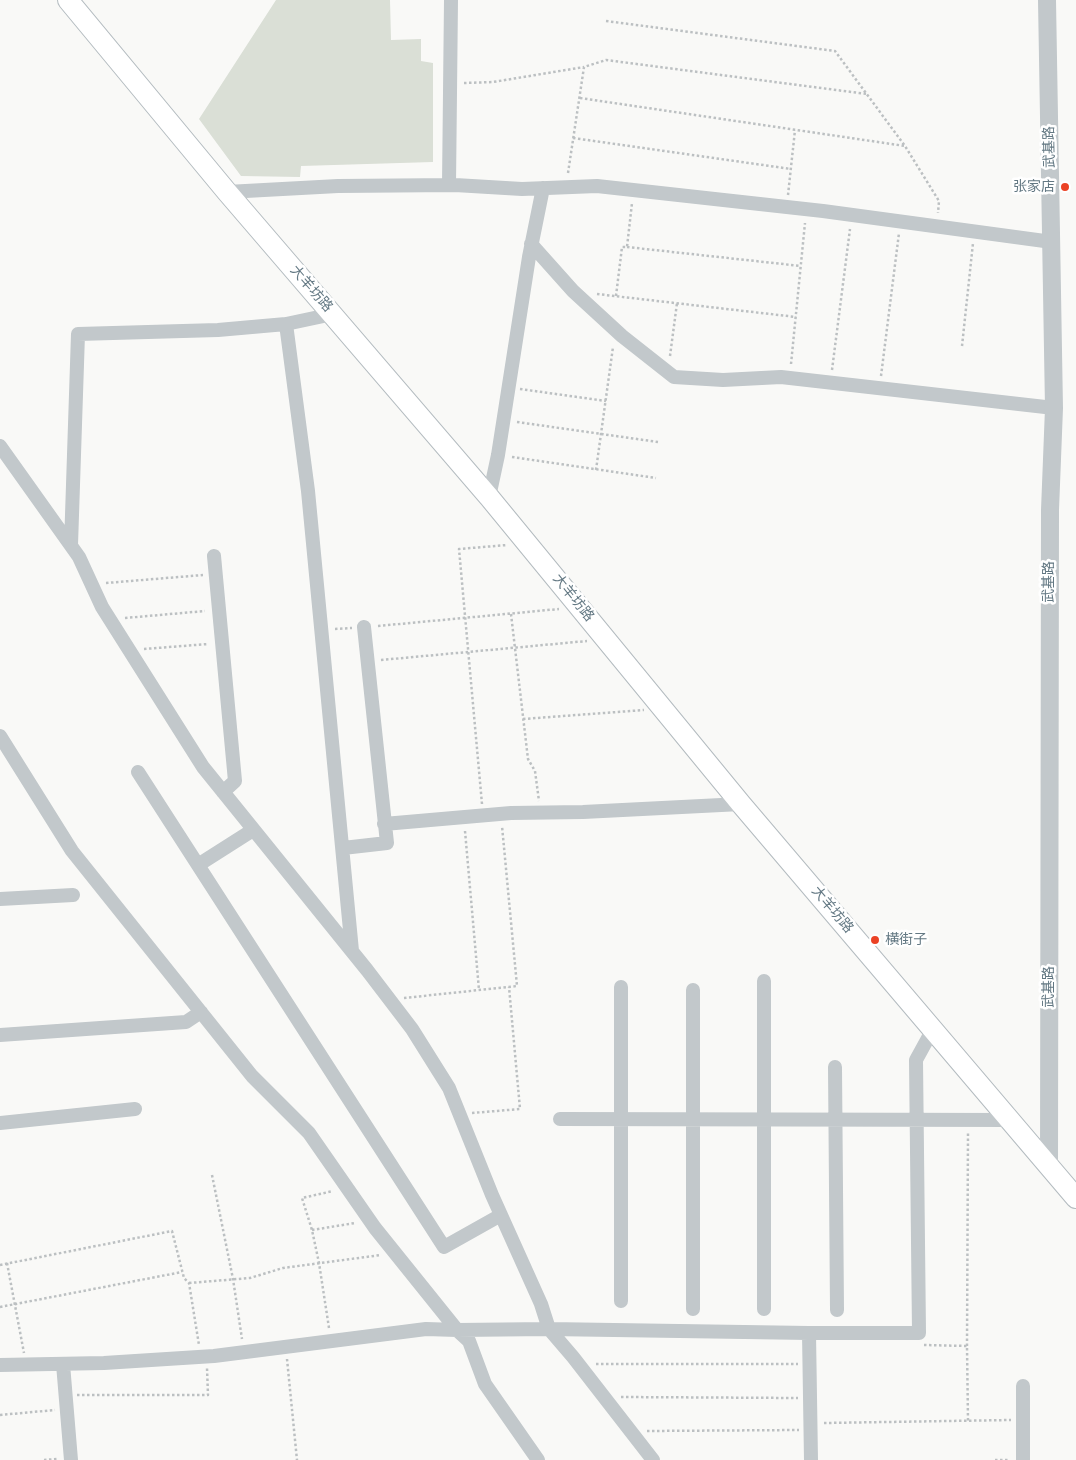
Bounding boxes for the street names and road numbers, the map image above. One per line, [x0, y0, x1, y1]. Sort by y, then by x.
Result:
street label: 武基路 [1041, 126, 1059, 168]
street label: 大羊坊路 [286, 262, 336, 316]
street label: 武基路 [1041, 561, 1057, 603]
street label: 大羊坊路 [549, 571, 597, 625]
street label: 大羊坊路 [808, 883, 856, 937]
street label: 武基路 [1041, 966, 1057, 1008]

